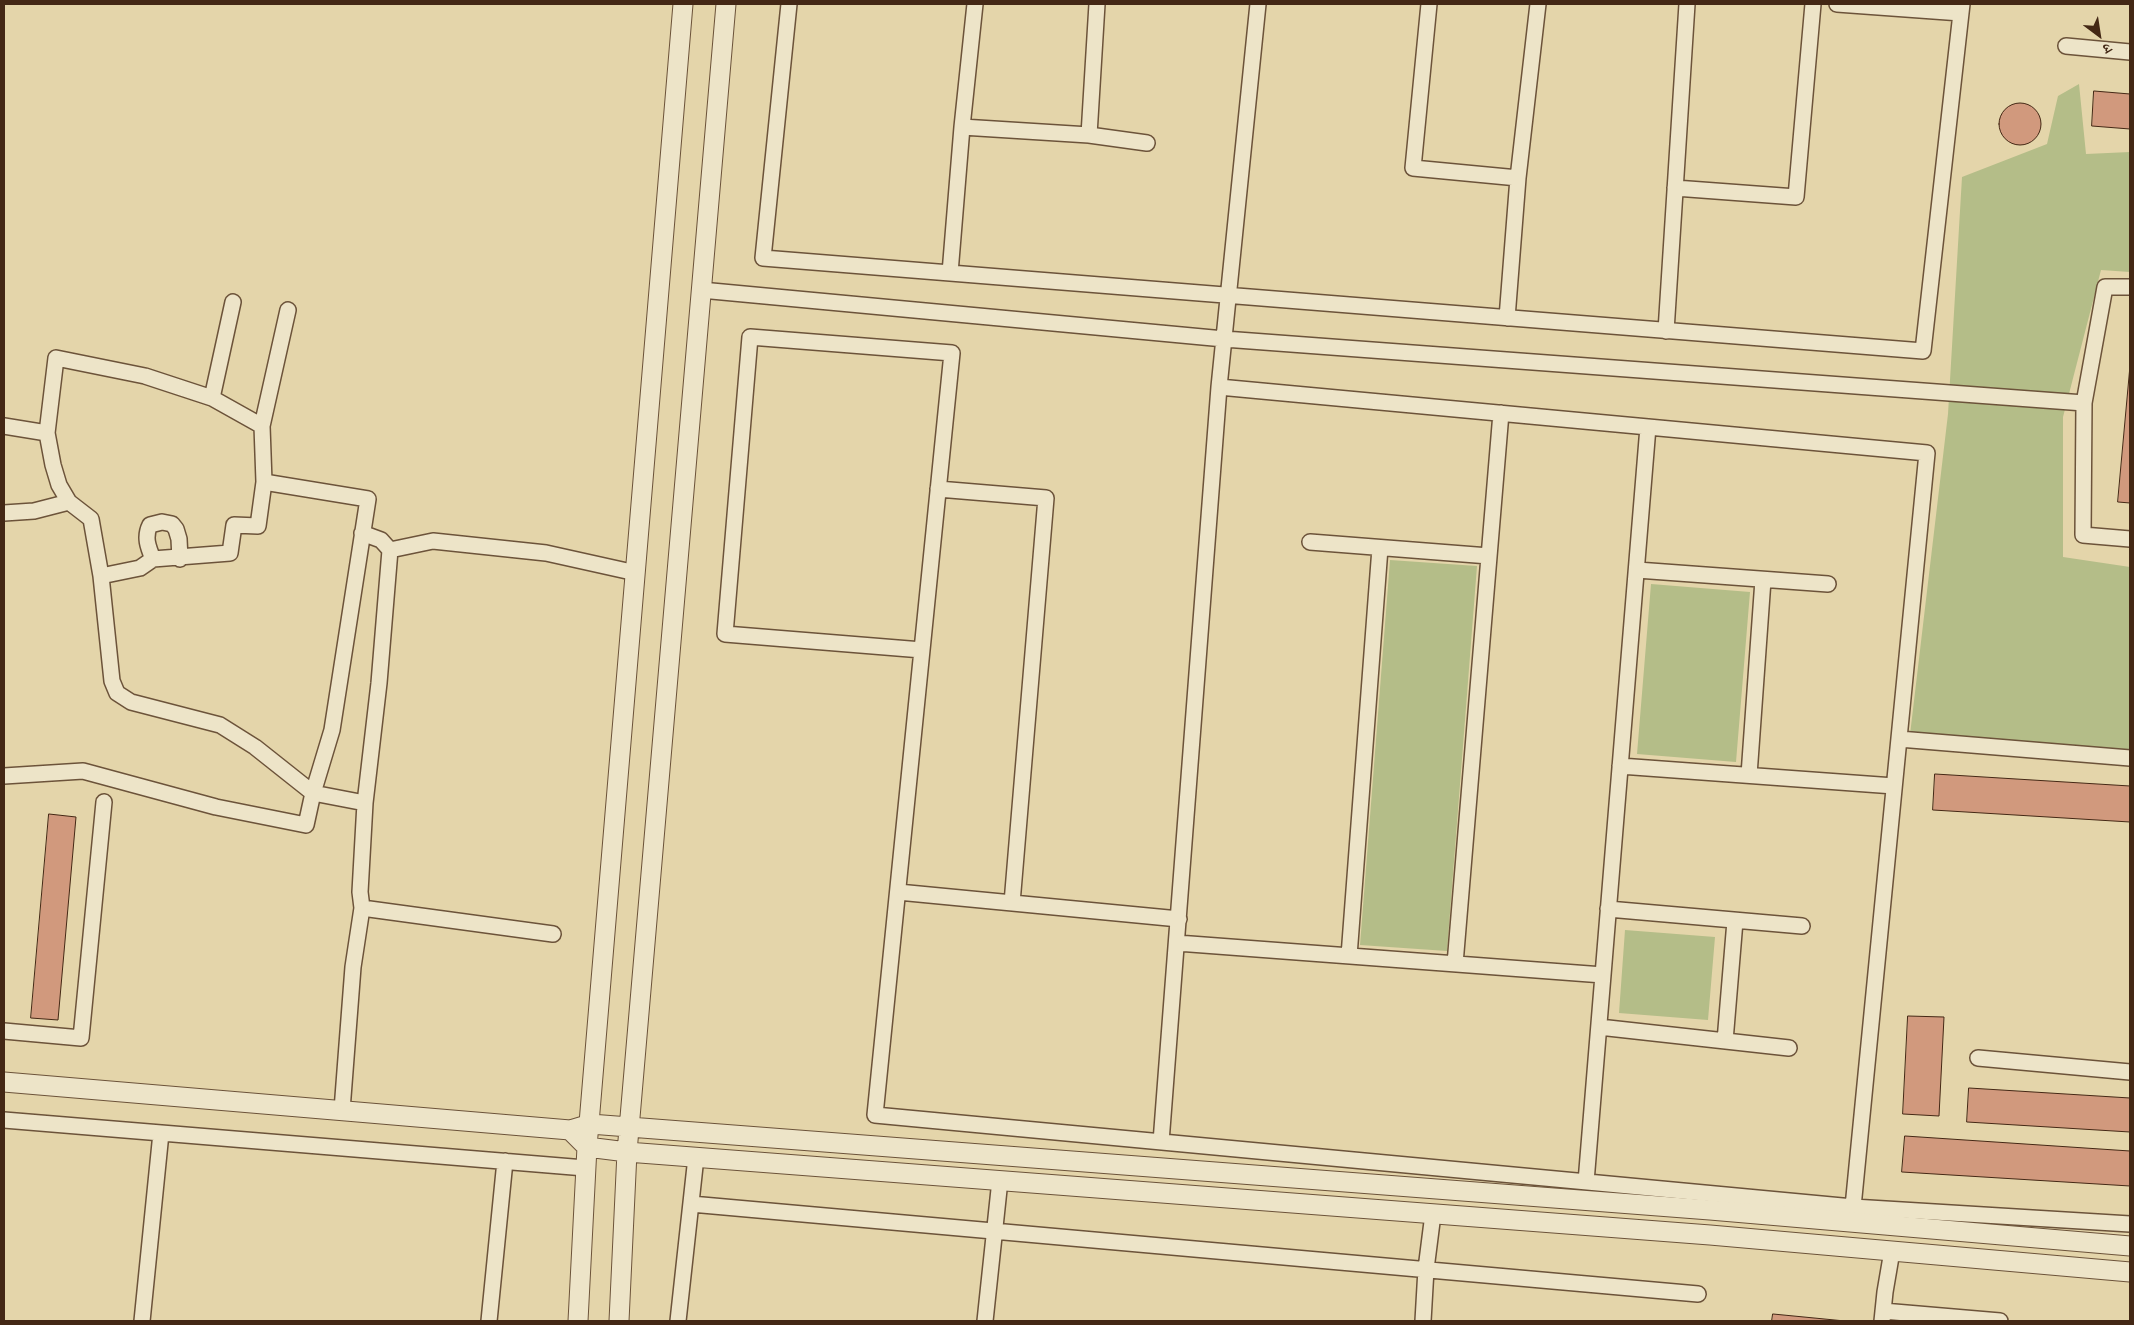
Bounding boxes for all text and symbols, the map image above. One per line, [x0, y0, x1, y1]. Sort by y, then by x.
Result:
north arrow [2074, 10, 2124, 60]
text: उ [2099, 38, 2115, 58]

